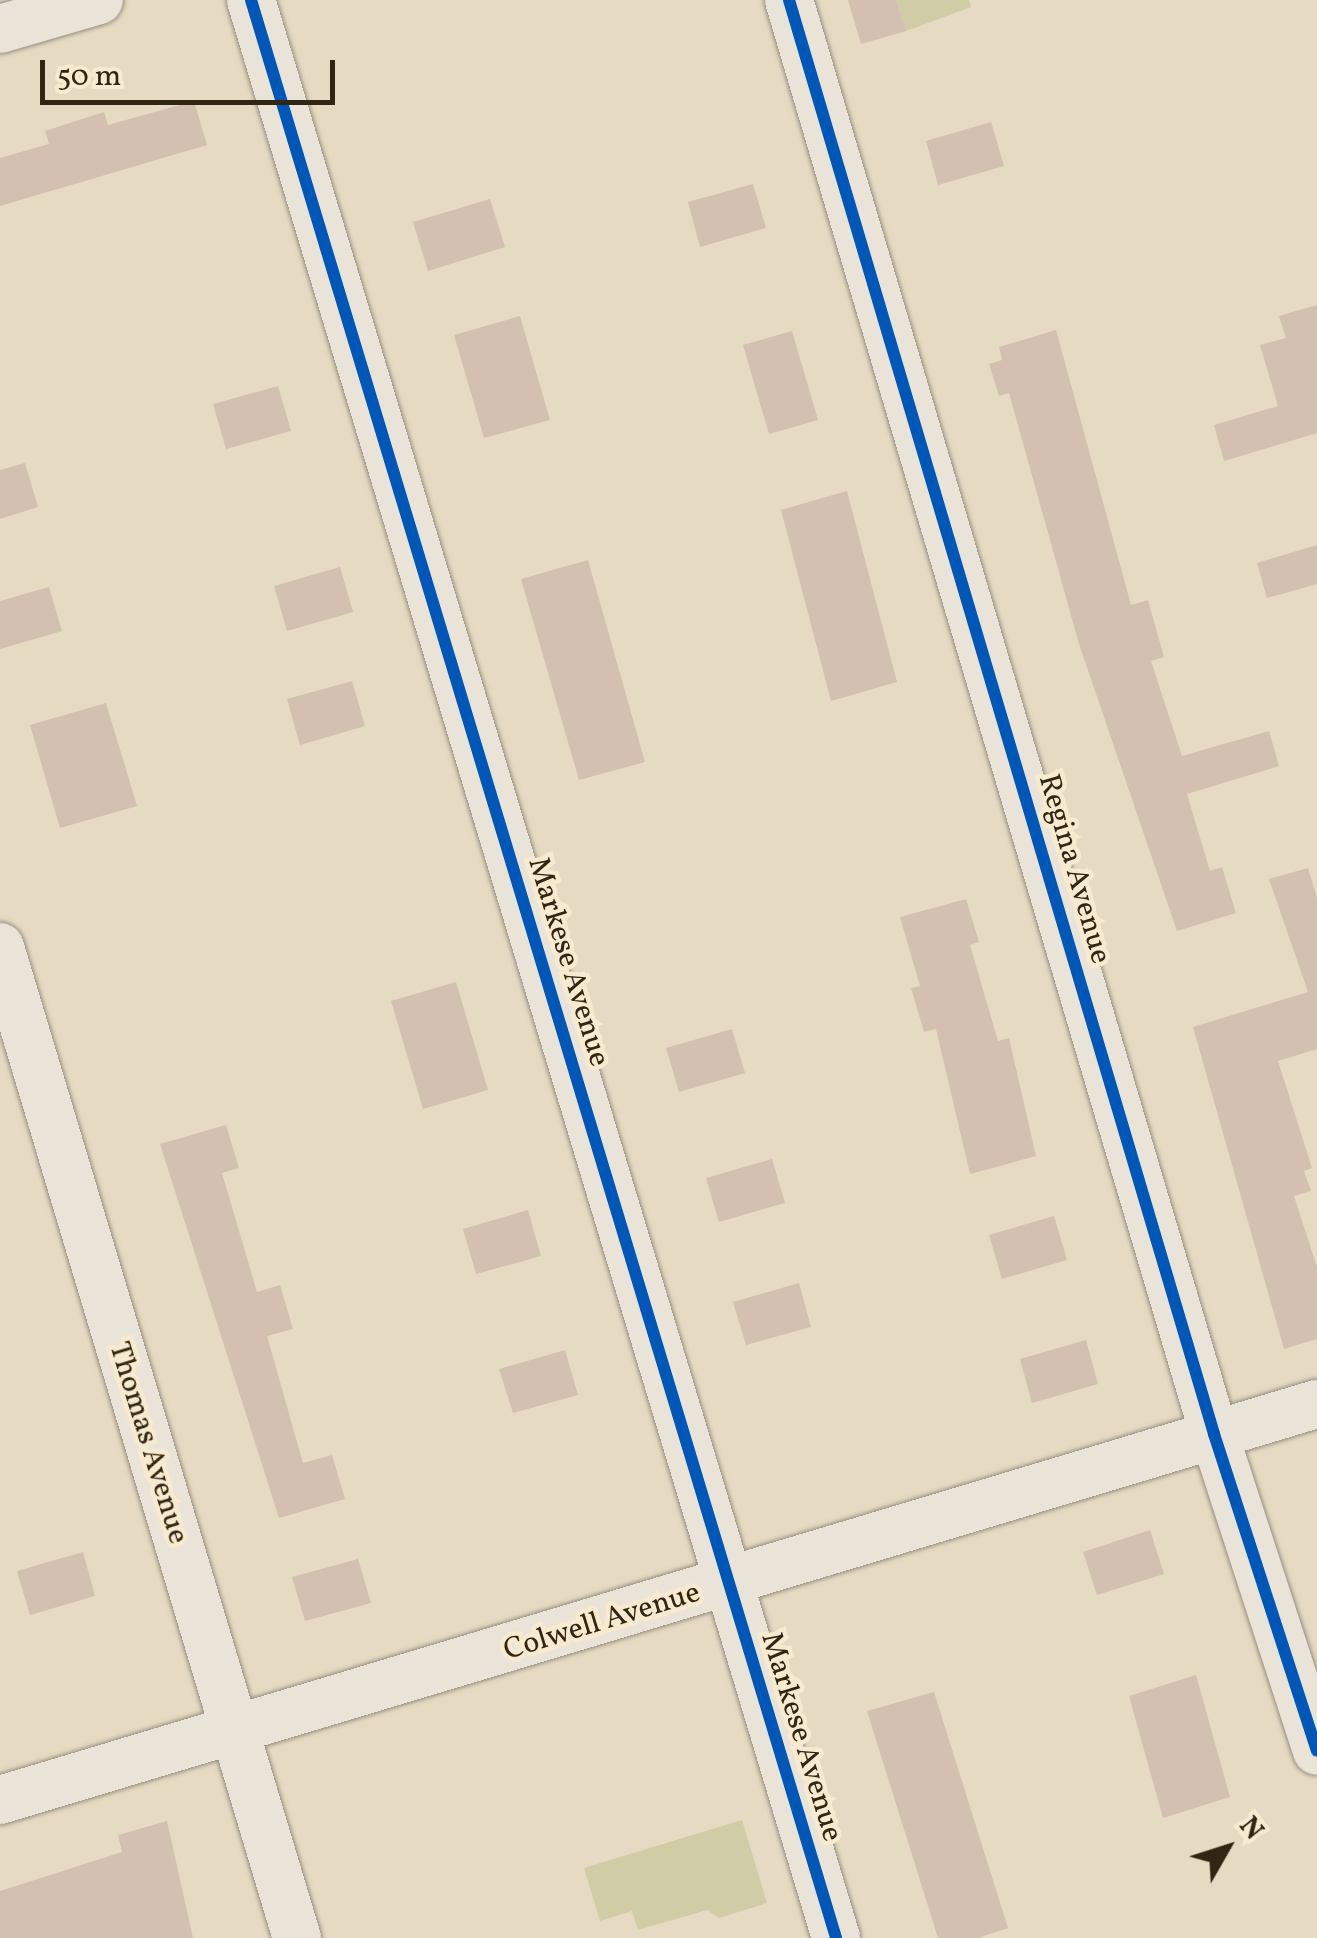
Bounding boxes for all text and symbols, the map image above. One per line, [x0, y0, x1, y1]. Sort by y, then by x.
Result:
scale bar [45, 40, 340, 102]
text: 50 m [57, 56, 121, 98]
street label: Regina Avenue [1030, 770, 1118, 968]
street label: Markese Avenue [519, 853, 617, 1071]
street label: Thomas Avenue [100, 1338, 196, 1548]
street label: Colwell Avenue [499, 1575, 705, 1669]
street label: Markese Avenue [752, 1628, 850, 1846]
north arrow [1177, 1798, 1277, 1898]
text: N [1229, 1809, 1272, 1849]

